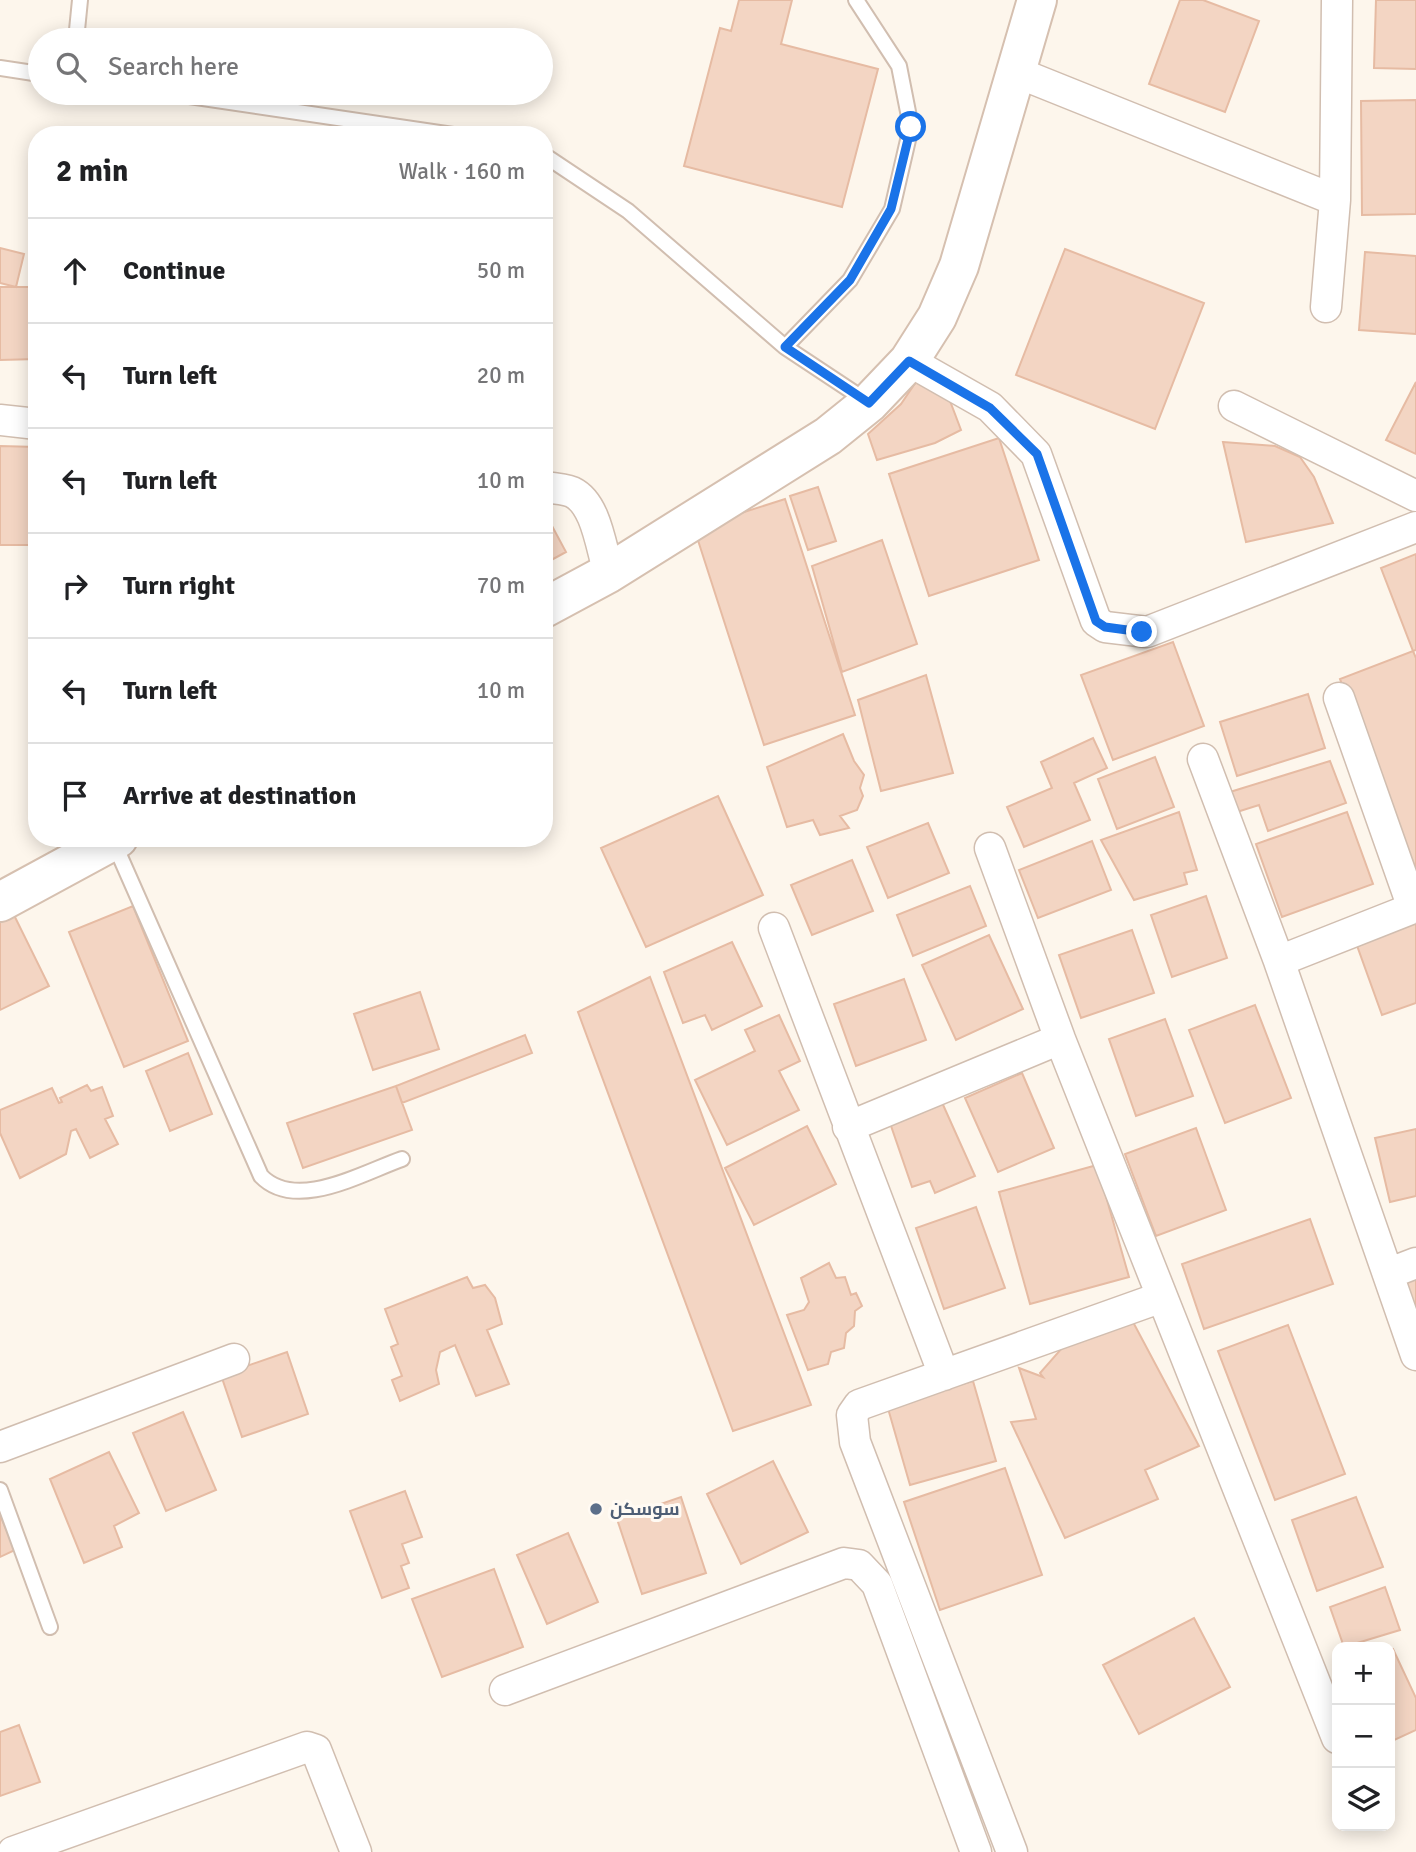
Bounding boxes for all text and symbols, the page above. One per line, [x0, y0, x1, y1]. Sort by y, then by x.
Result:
search box [28, 28, 553, 105]
icon: search [52, 48, 90, 86]
text: Search here [108, 51, 239, 83]
route start [895, 111, 926, 142]
text: 2 min [56, 153, 128, 190]
text: Walk · 160 m [399, 157, 525, 186]
icon: ahead [56, 252, 94, 290]
text: Continue [123, 255, 225, 287]
text: 50 m [477, 256, 525, 285]
icon: left [56, 357, 94, 395]
text: Turn left [123, 360, 217, 392]
text: 20 m [477, 361, 525, 390]
icon: left [56, 462, 94, 500]
text: Turn left [123, 465, 217, 497]
text: 10 m [477, 466, 525, 495]
icon: right [56, 567, 94, 605]
text: Turn right [123, 570, 235, 602]
text: 70 m [477, 571, 525, 600]
route end [1126, 616, 1157, 647]
icon: left [56, 672, 94, 710]
text: Turn left [123, 675, 217, 707]
text: 10 m [477, 676, 525, 705]
icon: arrive [56, 777, 94, 815]
text: Arrive at destination [123, 780, 356, 812]
place label: سوسكن [610, 1498, 680, 1520]
marker: سوسكن [588, 1501, 604, 1517]
map controls [1332, 1642, 1395, 1831]
button: + [1332, 1642, 1395, 1705]
button: − [1332, 1705, 1395, 1768]
button: layers [1332, 1768, 1395, 1831]

